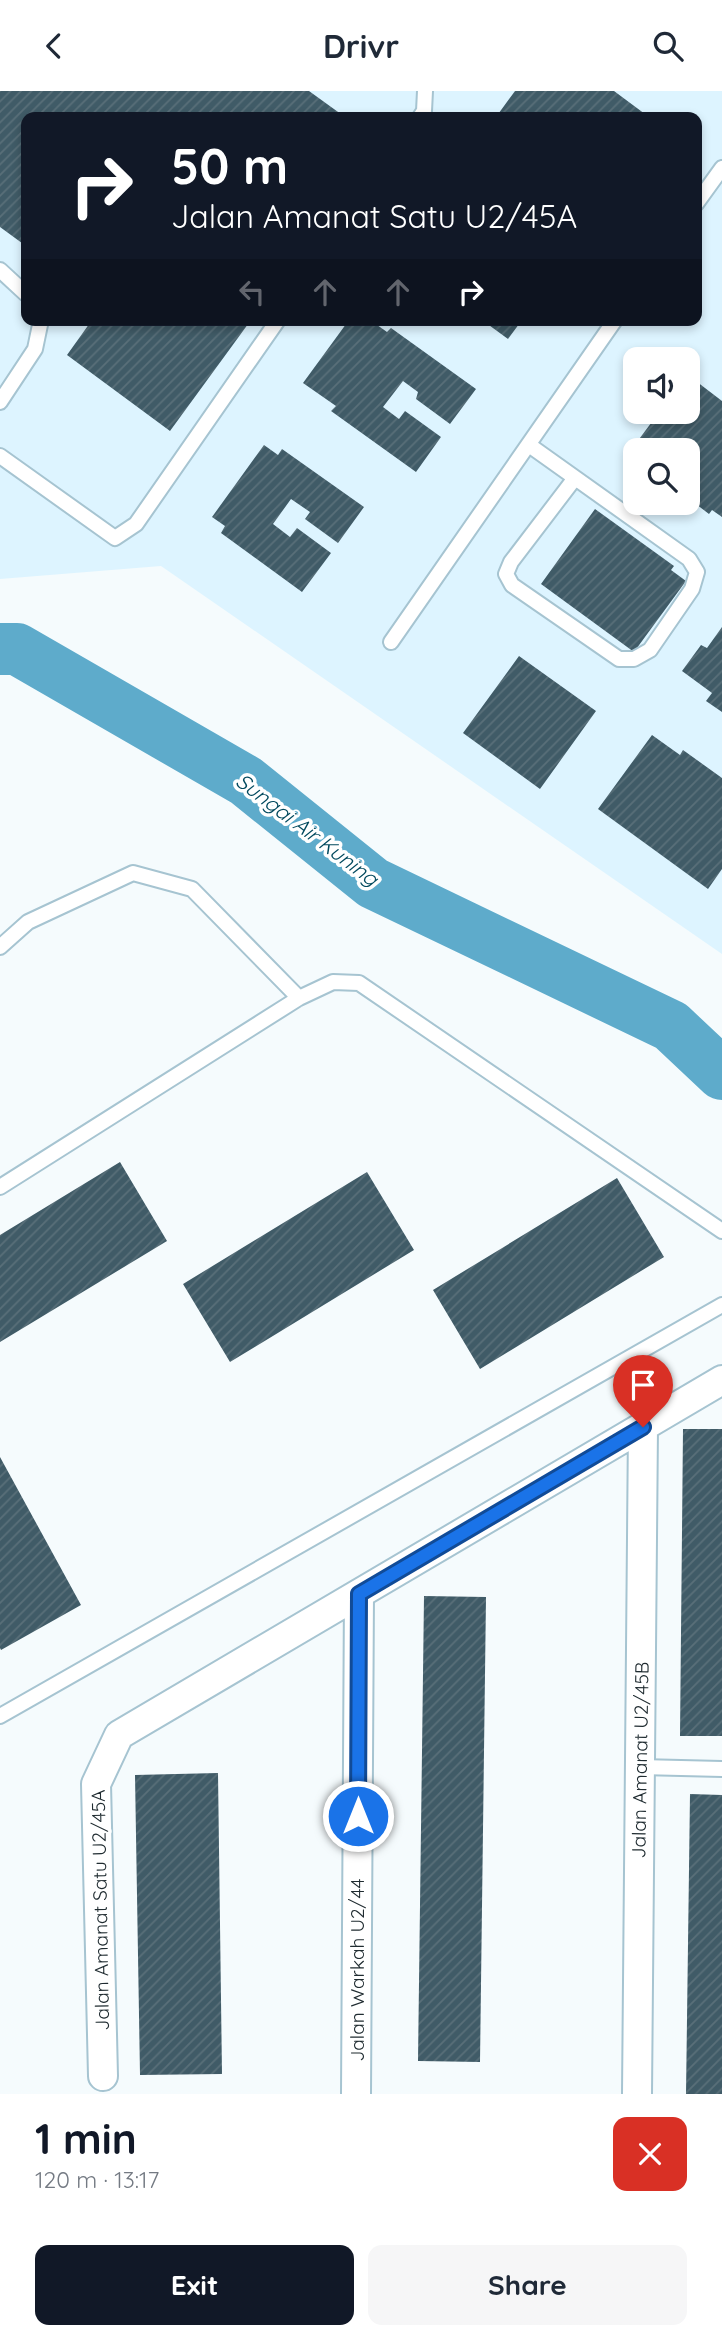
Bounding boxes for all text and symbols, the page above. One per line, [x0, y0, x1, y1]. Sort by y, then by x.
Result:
text: Drivr [323, 26, 399, 66]
icon: back [35, 27, 73, 65]
icon: search [649, 27, 687, 65]
text: 50 m [171, 135, 288, 196]
icon: right [56, 140, 147, 231]
text: Jalan Amanat Satu U2/45A [171, 196, 577, 236]
icon: left [233, 273, 271, 311]
icon: ahead [306, 273, 344, 311]
icon: ahead [379, 273, 417, 311]
icon: right [452, 273, 490, 311]
map controls [623, 347, 700, 515]
button: sound [623, 347, 700, 424]
button: search [623, 438, 700, 515]
water label: Sungai Air Kuning [231, 767, 385, 892]
pin [613, 1355, 673, 1427]
icon: arrive [624, 1366, 662, 1404]
street label: Jalan Amanat U2/45B [626, 1662, 654, 1858]
position arrow [321, 1779, 395, 1853]
street label: Jalan Amanat Satu U2/45A [86, 1789, 114, 2031]
street label: Jalan Warkah U2/44 [345, 1878, 369, 2062]
text: 1 min [35, 2112, 137, 2165]
button: close [613, 2117, 687, 2191]
text: 120 m · 13:17 [35, 2165, 159, 2194]
button: Exit [35, 2245, 354, 2325]
button: Share [368, 2245, 687, 2325]

